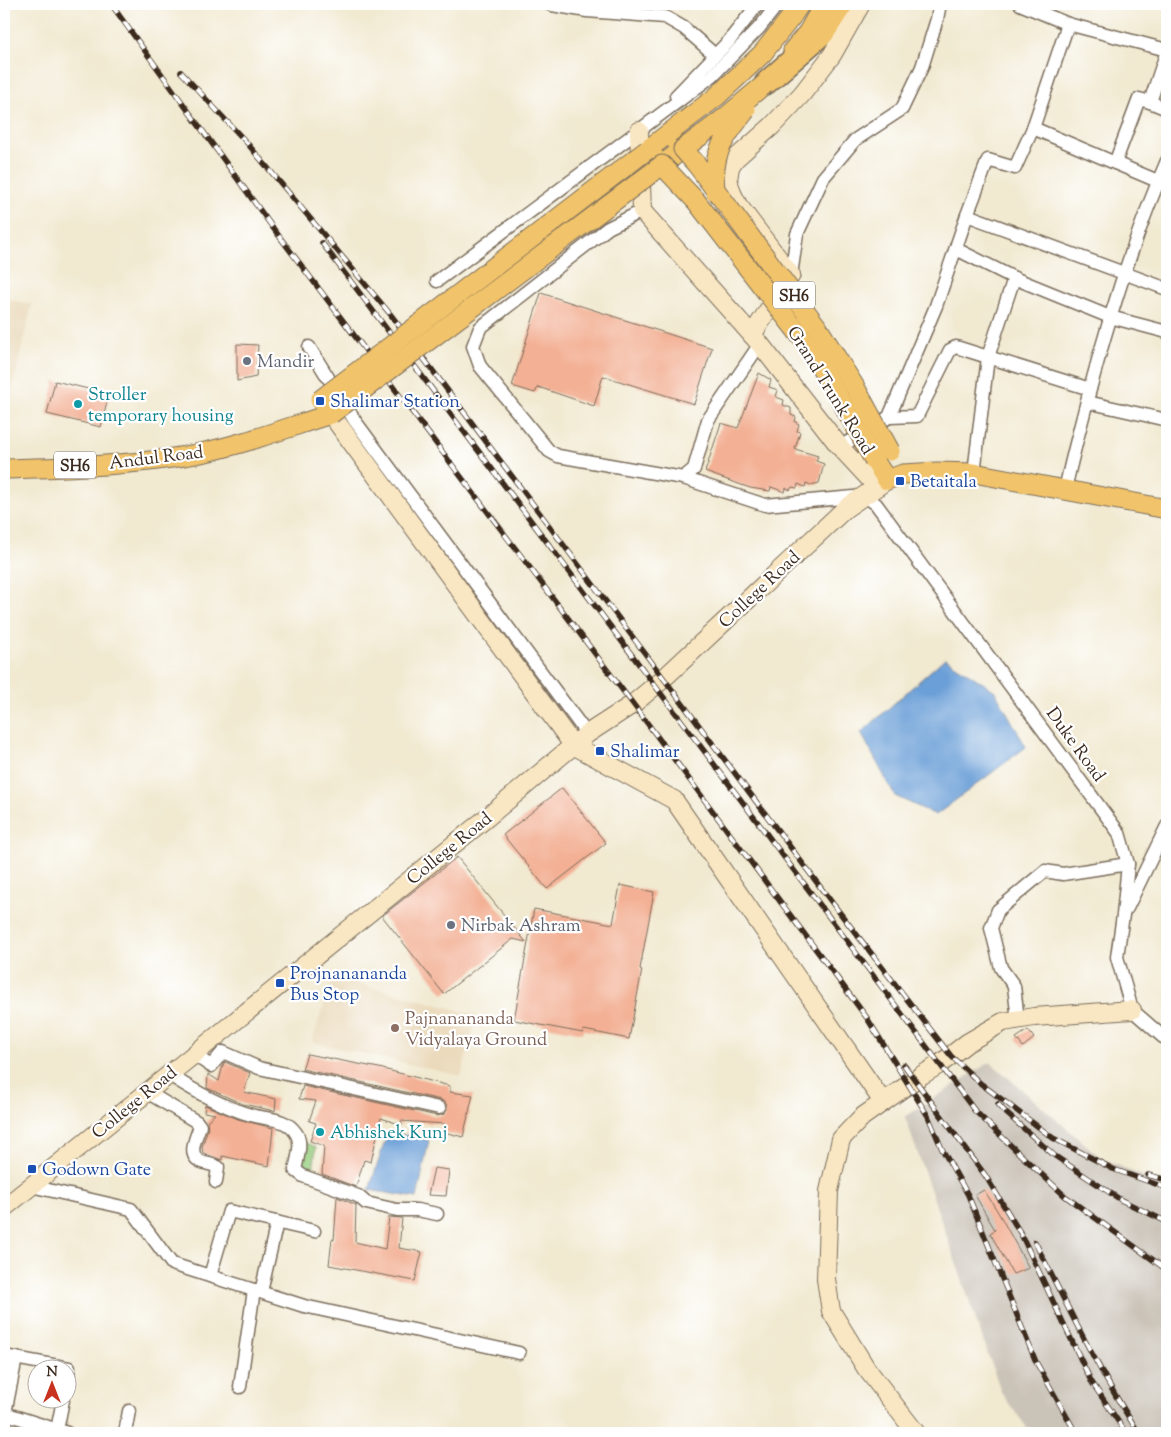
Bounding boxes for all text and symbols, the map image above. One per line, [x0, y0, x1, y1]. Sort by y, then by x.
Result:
road number: SH6 [773, 282, 815, 308]
street label: Grand Trunk Road [779, 322, 879, 460]
place label: Mandir [257, 350, 314, 376]
marker: Mandir [241, 355, 253, 367]
place label: Stroller temporary housing [88, 383, 234, 430]
place label: Shalimar Station [330, 390, 460, 416]
marker: Shalimar Station [314, 395, 326, 407]
marker: Stroller temporary housing [72, 398, 84, 410]
street label: Andul Road [108, 440, 205, 478]
road number: SH6 [54, 452, 96, 478]
place label: Betaitala [910, 470, 977, 496]
marker: Betaitala [894, 475, 906, 487]
street label: College Road [714, 546, 807, 635]
street label: Duke Road [1038, 702, 1110, 788]
place label: Shalimar [610, 740, 680, 766]
marker: Shalimar [594, 745, 606, 757]
street label: College Road [402, 807, 499, 892]
place label: Nirbak Ashram [461, 914, 581, 940]
marker: Nirbak Ashram [445, 919, 457, 931]
place label: Projnanananda Bus Stop [290, 962, 407, 1009]
marker: Projnanananda Bus Stop [274, 977, 286, 989]
place label: Pajnanananda Vidyalaya Ground [405, 1007, 547, 1054]
marker: Pajnanananda Vidyalaya Ground [389, 1022, 401, 1034]
street label: College Road [87, 1061, 184, 1146]
place label: Abhishek Kunj [330, 1121, 447, 1147]
marker: Abhishek Kunj [314, 1126, 326, 1138]
place label: Godown Gate [42, 1158, 151, 1184]
marker: Godown Gate [26, 1163, 38, 1175]
north arrow [28, 1360, 78, 1410]
text: N [46, 1363, 58, 1383]

